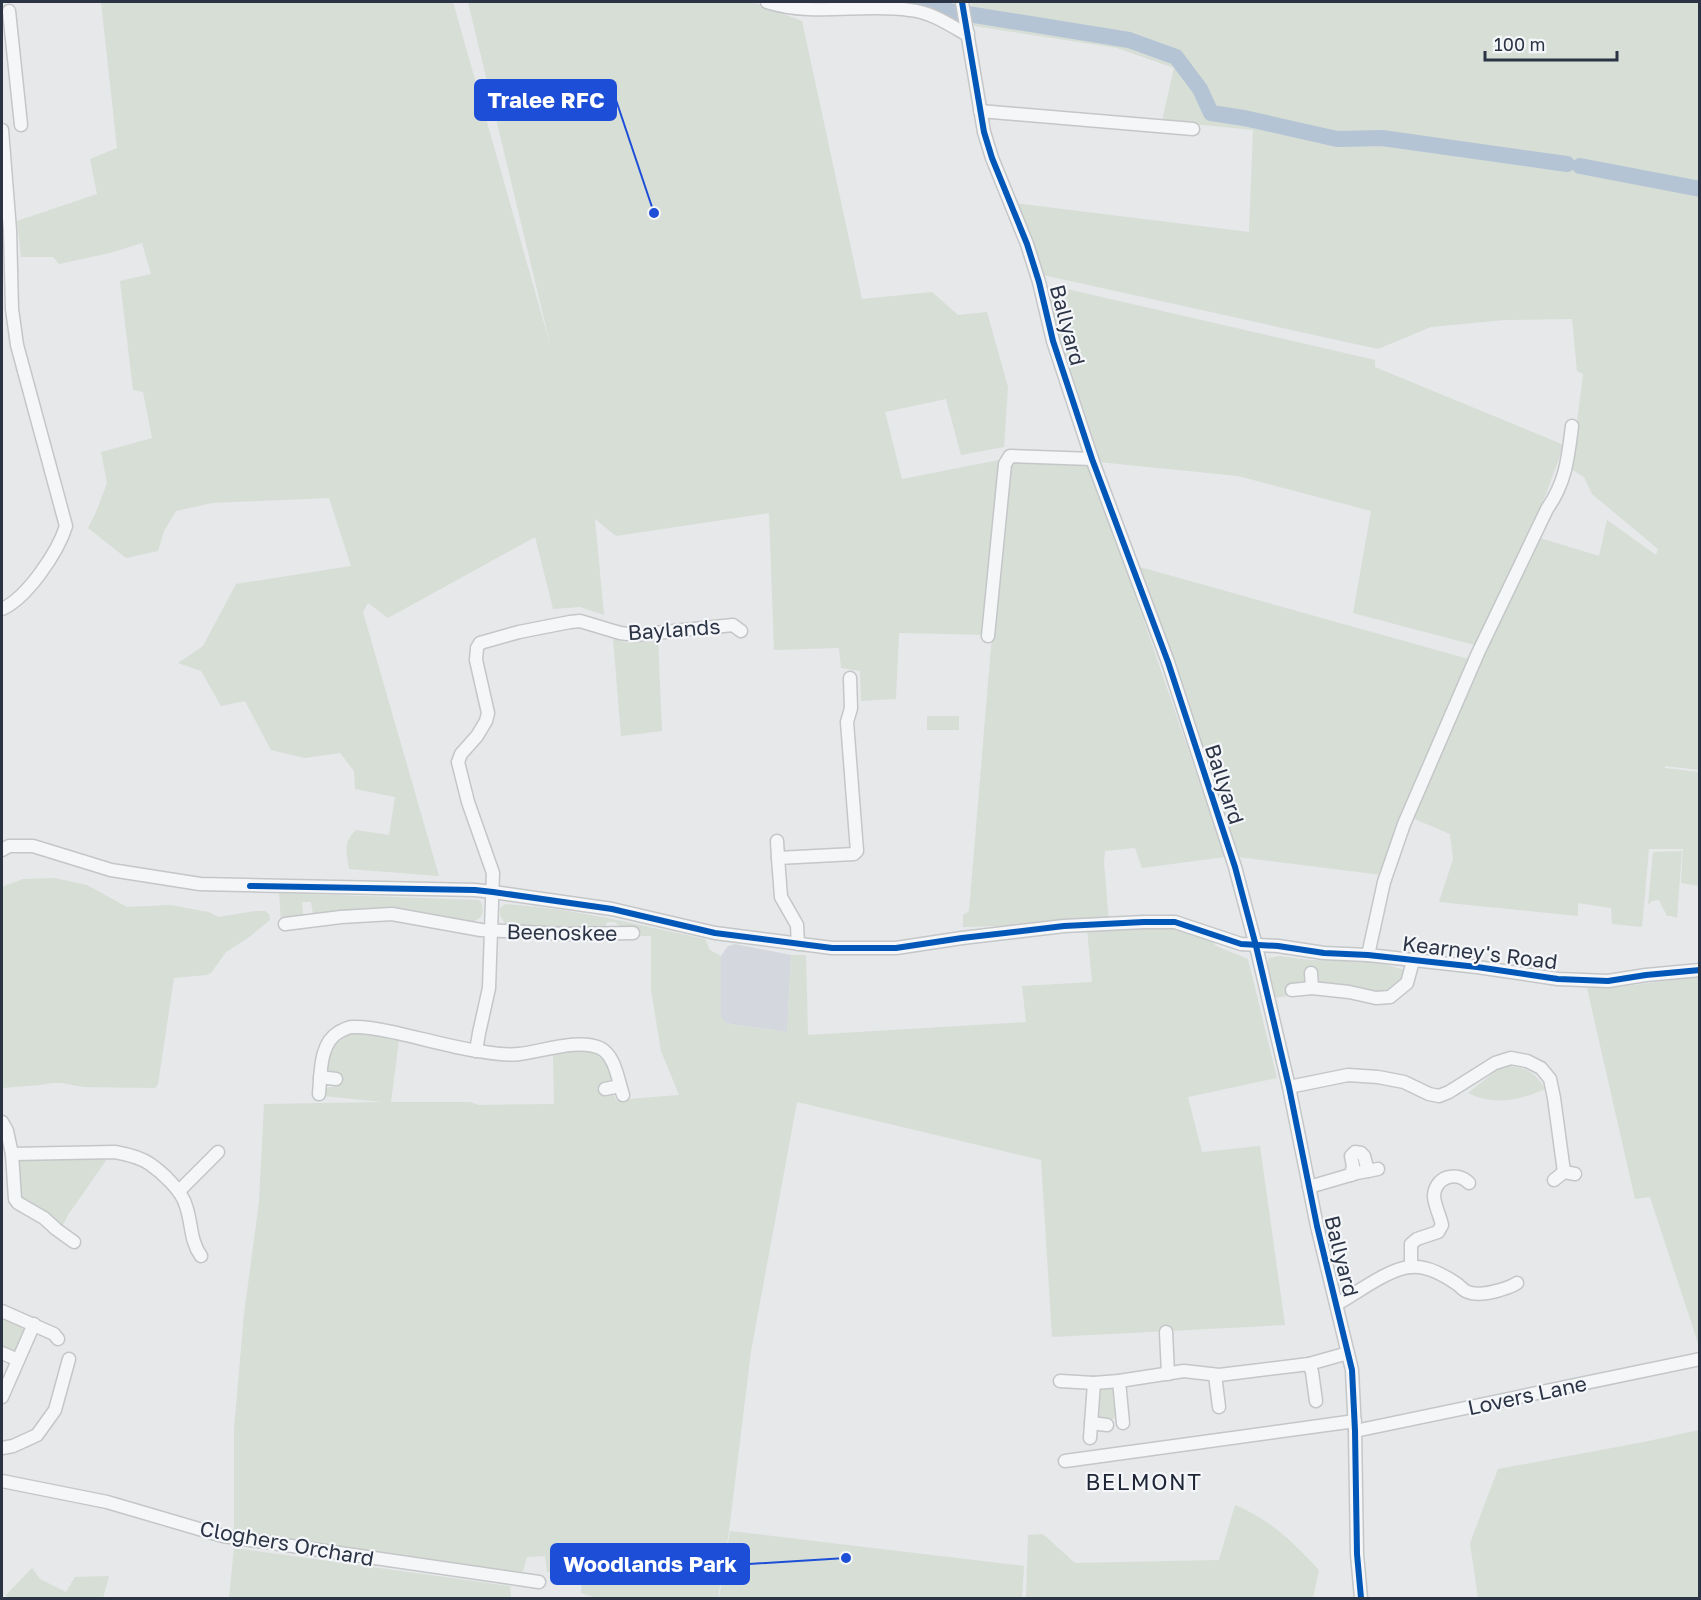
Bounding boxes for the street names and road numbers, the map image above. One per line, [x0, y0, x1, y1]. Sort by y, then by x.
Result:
street label: Ballyard [1045, 282, 1091, 368]
street label: Baylands [627, 613, 721, 645]
street label: Ballyard [1200, 741, 1250, 827]
street label: Beenoskee [506, 918, 618, 946]
street label: Kearney's Road [1401, 930, 1559, 974]
street label: Ballyard [1319, 1213, 1365, 1299]
street label: Lovers Lane [1465, 1370, 1589, 1420]
street label: Cloghers Orchard [198, 1515, 376, 1571]

